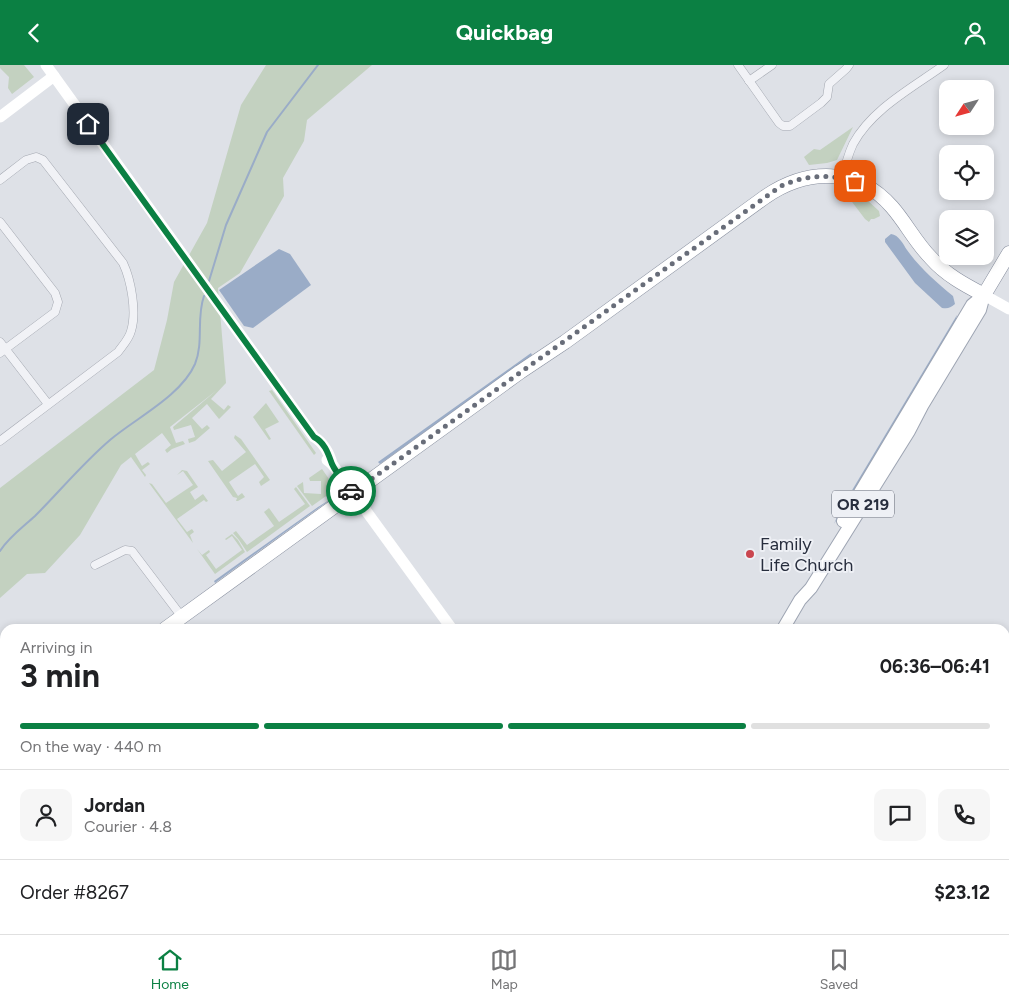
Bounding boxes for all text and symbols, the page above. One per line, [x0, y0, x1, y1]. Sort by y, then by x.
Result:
icon: back [20, 19, 48, 47]
text: Quickbag [456, 19, 553, 46]
icon: person [961, 19, 989, 47]
north arrow [939, 80, 994, 135]
map controls [939, 80, 994, 265]
pin [67, 103, 109, 145]
icon: home [74, 110, 102, 138]
button: locate [939, 145, 994, 200]
pin [834, 160, 876, 202]
icon: bag [841, 167, 869, 195]
button: layers [939, 210, 994, 265]
courier [326, 466, 376, 516]
icon: car [337, 477, 365, 505]
road number: OR 219 [832, 491, 894, 517]
place label: Family Life Church [760, 533, 853, 576]
marker: Family Life Church [744, 548, 756, 560]
text: Arriving in [20, 638, 92, 657]
text: 06:36–06:41 [880, 655, 990, 678]
text: 3 min [20, 657, 100, 695]
text: On the way · 440 m [20, 737, 161, 756]
button: person [20, 789, 72, 841]
button: chat [874, 789, 926, 841]
button: phone [938, 789, 990, 841]
text: Jordan [84, 794, 145, 817]
text: Courier · 4.8 [84, 817, 172, 836]
text: Order #8267 [20, 881, 129, 904]
text: $23.12 [934, 881, 990, 904]
tab: Home [151, 946, 189, 993]
tab: Map [490, 946, 518, 993]
tab: Saved [820, 946, 858, 993]

